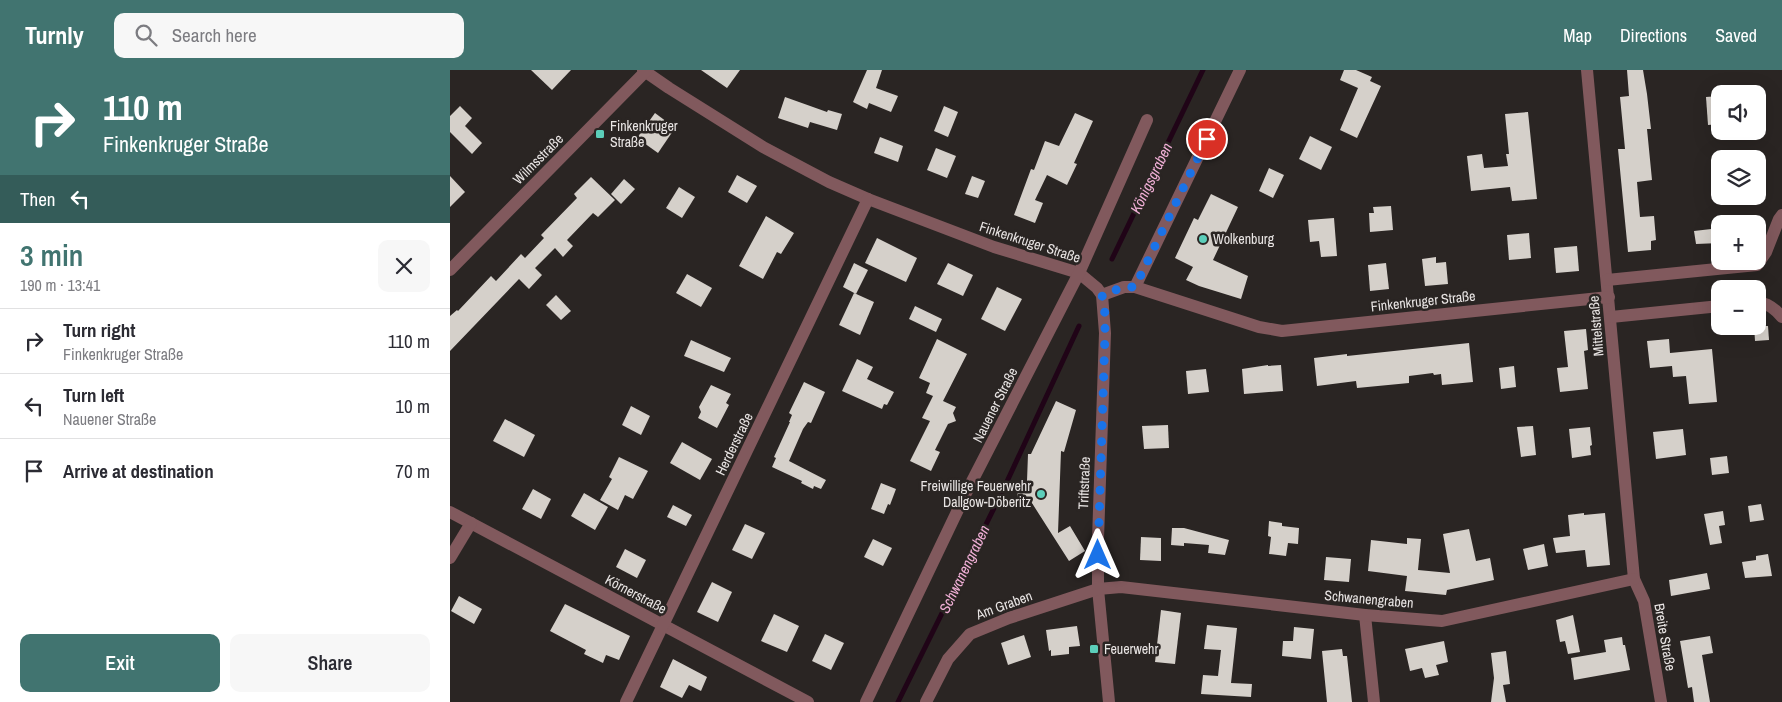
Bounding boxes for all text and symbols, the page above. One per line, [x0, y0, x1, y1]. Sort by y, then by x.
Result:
search box [114, 13, 464, 58]
text: Turnly [25, 19, 84, 51]
icon: search [132, 21, 160, 49]
text: Search here [172, 22, 257, 48]
text: Map [1563, 23, 1592, 48]
text: Directions [1620, 23, 1687, 48]
text: Saved [1715, 23, 1757, 48]
text: 110 m [103, 84, 183, 131]
map controls [1711, 85, 1766, 335]
button: sound [1711, 85, 1766, 140]
icon: right [20, 90, 85, 155]
place label: Finkenkruger Straße [610, 117, 678, 151]
pin [1186, 118, 1228, 160]
icon: arrive [1193, 125, 1221, 153]
marker: Finkenkruger Straße [594, 128, 606, 140]
text: Finkenkruger Straße [103, 129, 268, 159]
street label: Wilmsstraße [509, 130, 567, 188]
water label: Königsgraben [1125, 139, 1177, 217]
button: layers [1711, 150, 1766, 205]
icon: left [66, 185, 94, 213]
text: Then [20, 186, 56, 212]
button: + [1711, 215, 1766, 270]
street label: Finkenkruger Straße [977, 217, 1083, 267]
place label: Wolkenburg [1213, 230, 1275, 248]
marker: Wolkenburg [1197, 233, 1209, 245]
text: 3 min [20, 235, 83, 275]
button: close [378, 240, 430, 292]
text: 190 m · 13:41 [20, 274, 100, 296]
button: − [1711, 280, 1766, 335]
street label: Finkenkruger Straße [1370, 287, 1476, 315]
street label: Mittelstraße [1584, 295, 1608, 357]
text: Turn right [63, 317, 135, 343]
icon: right [20, 327, 48, 355]
text: 110 m [388, 328, 430, 354]
text: Finkenkruger Straße [63, 343, 183, 365]
street label: Nauener Straße [968, 365, 1022, 445]
text: Turn left [63, 382, 124, 408]
icon: left [20, 392, 48, 420]
text: 10 m [395, 393, 430, 419]
text: Nauener Straße [63, 408, 156, 430]
street label: Herderstraße [711, 410, 757, 478]
street label: Triftstraße [1074, 456, 1094, 510]
icon: arrive [20, 457, 48, 485]
text: Arrive at destination [63, 458, 214, 484]
text: 70 m [395, 458, 430, 484]
place label: Freiwillige Feuerwehr Dallgow-Döberitz [921, 477, 1031, 511]
marker: Freiwillige Feuerwehr Dallgow-Döberitz [1035, 488, 1047, 500]
water label: Schwanengraben [934, 521, 994, 617]
position arrow [1071, 528, 1123, 580]
street label: Körnerstraße [602, 570, 670, 618]
street label: Schwanengraben [1324, 586, 1414, 612]
street label: Am Graben [972, 587, 1035, 624]
street label: Breite Straße [1650, 602, 1680, 672]
button: Exit [20, 634, 220, 692]
button: Share [230, 634, 430, 692]
place label: Feuerwehr [1104, 640, 1158, 658]
marker: Feuerwehr [1088, 643, 1100, 655]

